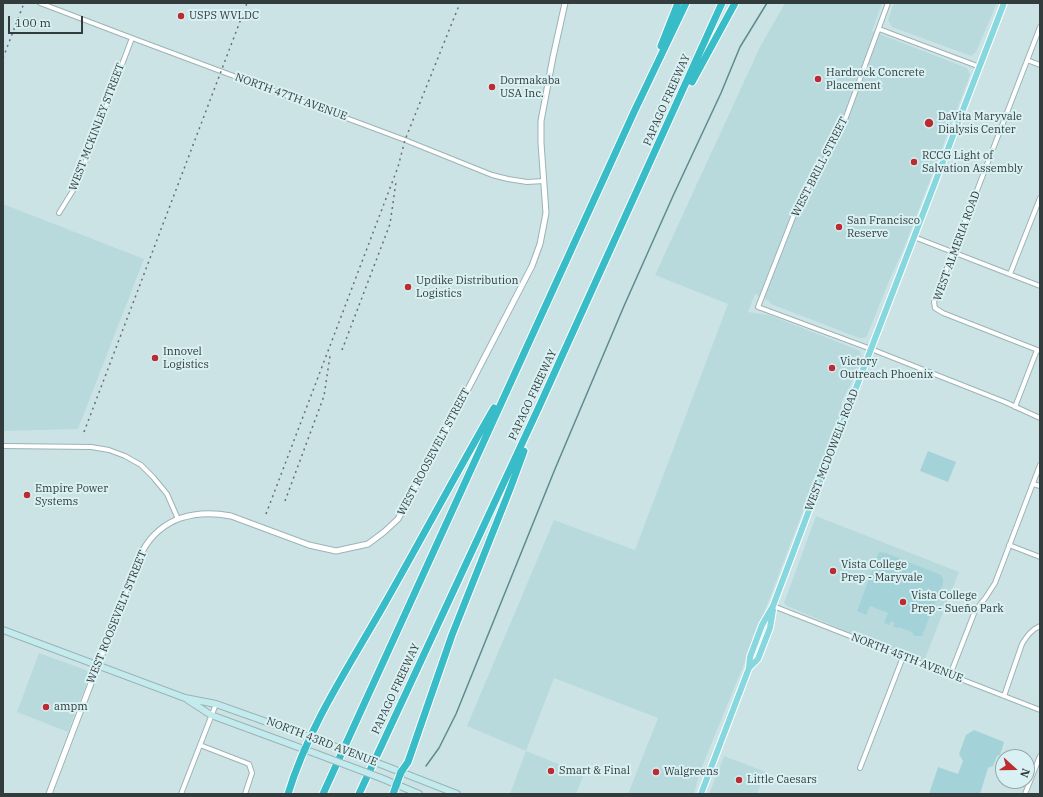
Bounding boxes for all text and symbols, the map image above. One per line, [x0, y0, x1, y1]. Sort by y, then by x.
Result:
scale bar [10, 8, 85, 34]
place label: USPS WVLDC [189, 9, 259, 23]
marker: USPS WVLDC [176, 11, 186, 21]
text: 100 m [15, 15, 51, 30]
street label: PAPAGO FREEWAY [641, 52, 693, 148]
street label: WEST MCKINLEY STREET [67, 61, 127, 193]
place label: Hardrock Concrete Placement [826, 66, 925, 92]
street label: NORTH 47TH AVENUE [233, 71, 349, 123]
place label: Dormakaba USA Inc. [500, 74, 560, 100]
marker: Hardrock Concrete Placement [813, 74, 823, 84]
marker: Dormakaba USA Inc. [487, 82, 497, 92]
place label: DaVita Maryvale Dialysis Center [938, 110, 1022, 136]
street label: WEST BRILL STREET [789, 115, 851, 219]
marker: DaVita Maryvale Dialysis Center [923, 117, 935, 129]
place label: RCCG Light of Salvation Assembly [922, 149, 1023, 175]
marker: RCCG Light of Salvation Assembly [909, 157, 919, 167]
street label: WEST ALMERIA ROAD [931, 189, 983, 303]
place label: San Francisco Reserve [847, 214, 920, 240]
marker: San Francisco Reserve [834, 222, 844, 232]
place label: Updike Distribution Logistics [416, 274, 519, 300]
marker: Updike Distribution Logistics [403, 282, 413, 292]
place label: Innovel Logistics [163, 345, 209, 371]
street label: PAPAGO FREEWAY [506, 347, 560, 443]
marker: Innovel Logistics [150, 353, 160, 363]
place label: Victory Outreach Phoenix [840, 355, 933, 381]
marker: Victory Outreach Phoenix [827, 363, 837, 373]
street label: WEST ROOSEVELT STREET [395, 386, 473, 518]
street label: WEST MCDOWELL ROAD [803, 387, 861, 513]
place label: Empire Power Systems [35, 482, 108, 508]
marker: Empire Power Systems [22, 490, 32, 500]
street label: WEST ROOSEVELT STREET [84, 549, 150, 685]
place label: Vista College Prep - Maryvale [841, 558, 923, 584]
marker: Vista College Prep - Maryvale [828, 566, 838, 576]
place label: Vista College Prep - Sueño Park [911, 589, 1004, 615]
marker: Vista College Prep - Sueño Park [898, 597, 908, 607]
street label: NORTH 45TH AVENUE [849, 631, 965, 685]
street label: PAPAGO FREEWAY [369, 641, 423, 737]
place label: ampm [54, 700, 88, 714]
marker: ampm [41, 702, 51, 712]
street label: NORTH 43RD AVENUE [265, 715, 379, 769]
north arrow [995, 749, 1035, 789]
place label: Smart & Final [559, 764, 630, 778]
place label: Walgreens [664, 765, 718, 779]
marker: Smart & Final [546, 766, 556, 776]
text: N [1017, 766, 1033, 780]
marker: Walgreens [651, 767, 661, 777]
place label: Little Caesars [747, 773, 817, 787]
marker: Little Caesars [734, 775, 744, 785]

